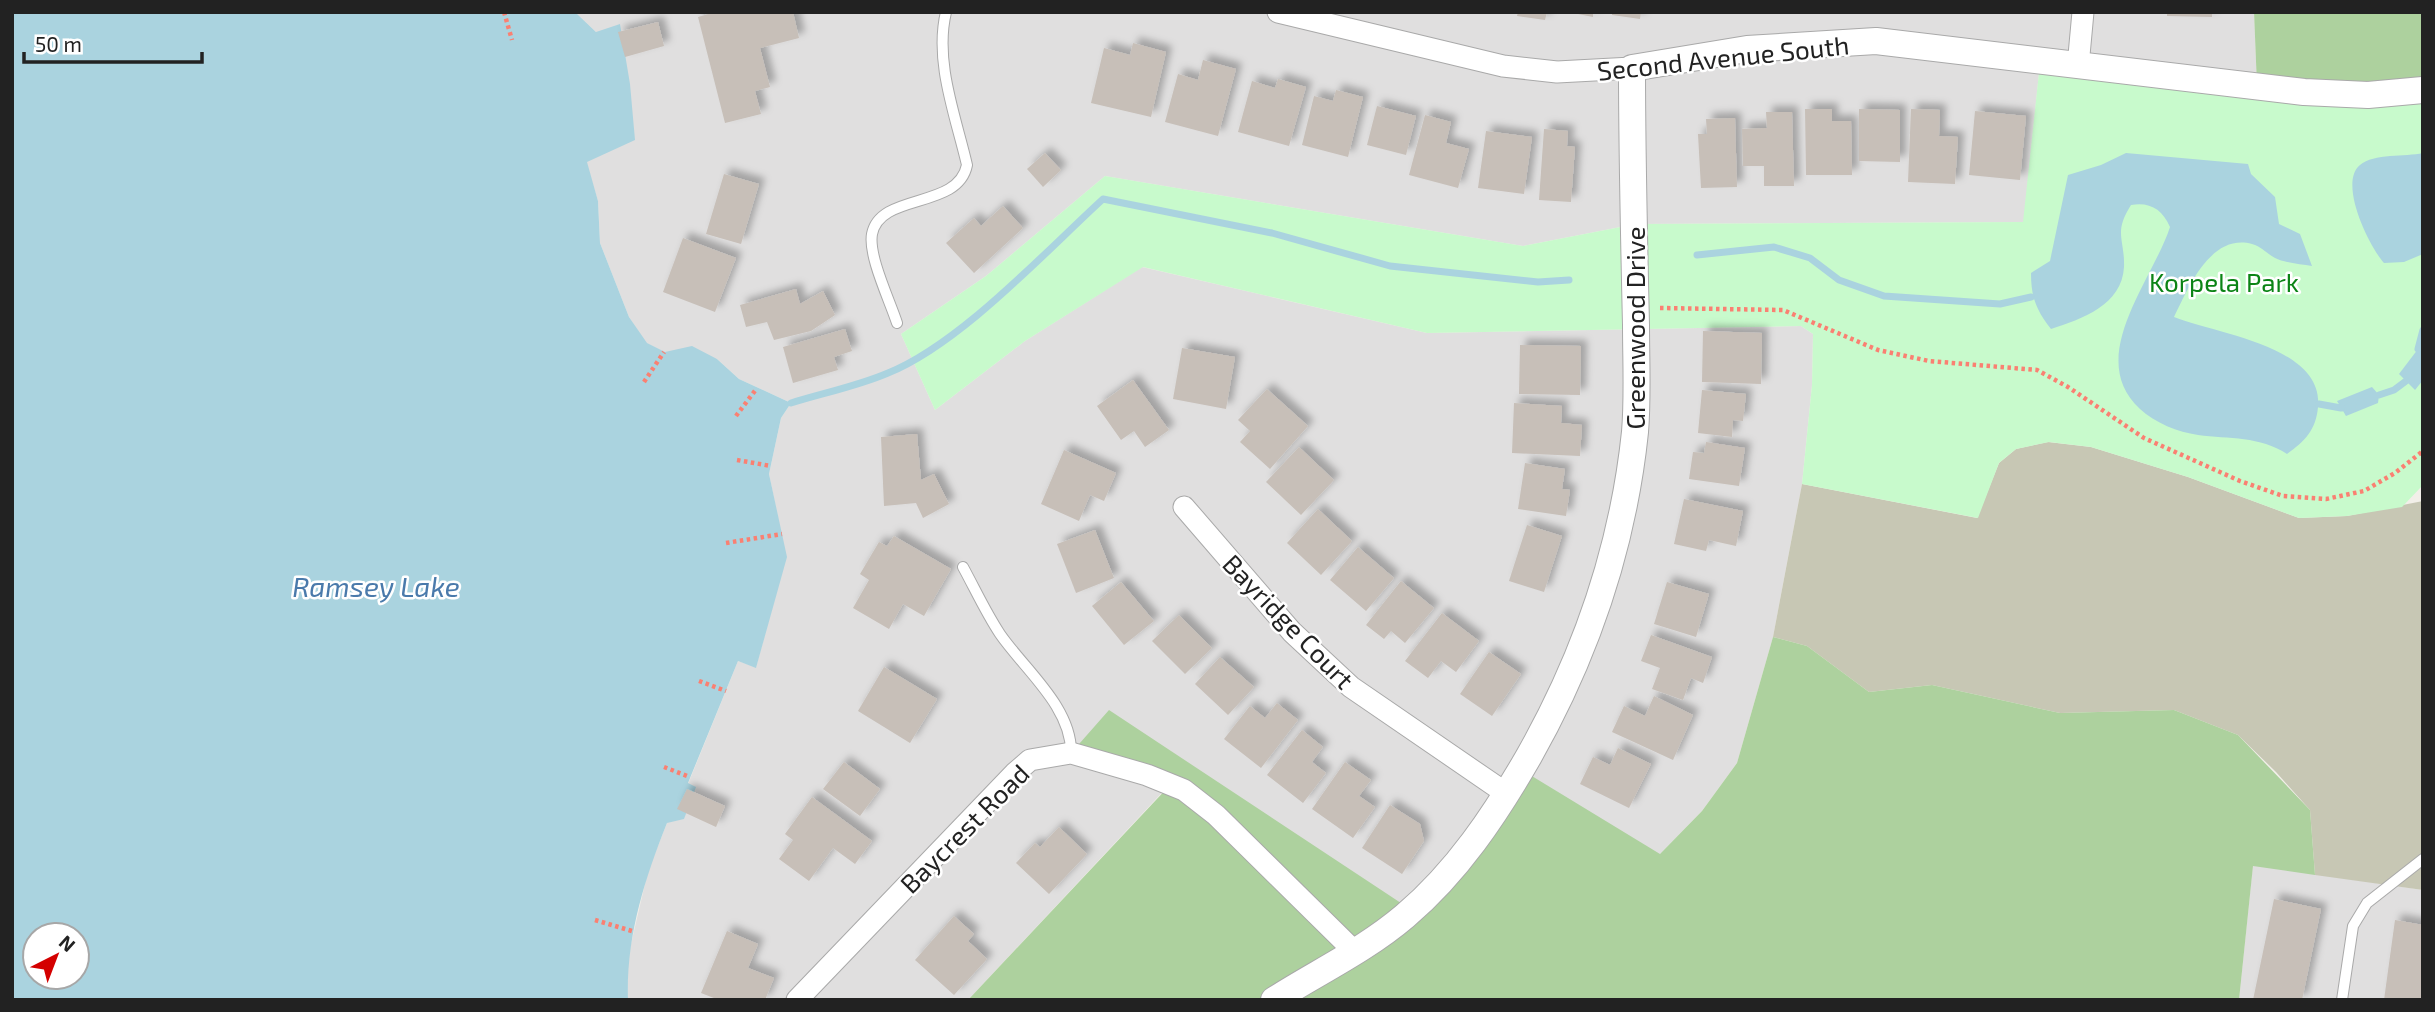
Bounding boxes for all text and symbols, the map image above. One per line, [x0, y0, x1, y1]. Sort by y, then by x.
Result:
scale bar [24, 21, 203, 65]
street label: Second Avenue South [1596, 28, 1850, 86]
text: 50 m [35, 31, 82, 56]
street label: Greenwood Drive [1619, 227, 1650, 429]
park label: Korpela Park [2149, 266, 2299, 297]
street label: Bayridge Court [1217, 547, 1361, 695]
water label: Ramsey Lake [292, 569, 460, 603]
street label: Baycrest Road [893, 757, 1035, 899]
north arrow [21, 921, 91, 991]
text: N [55, 930, 81, 956]

